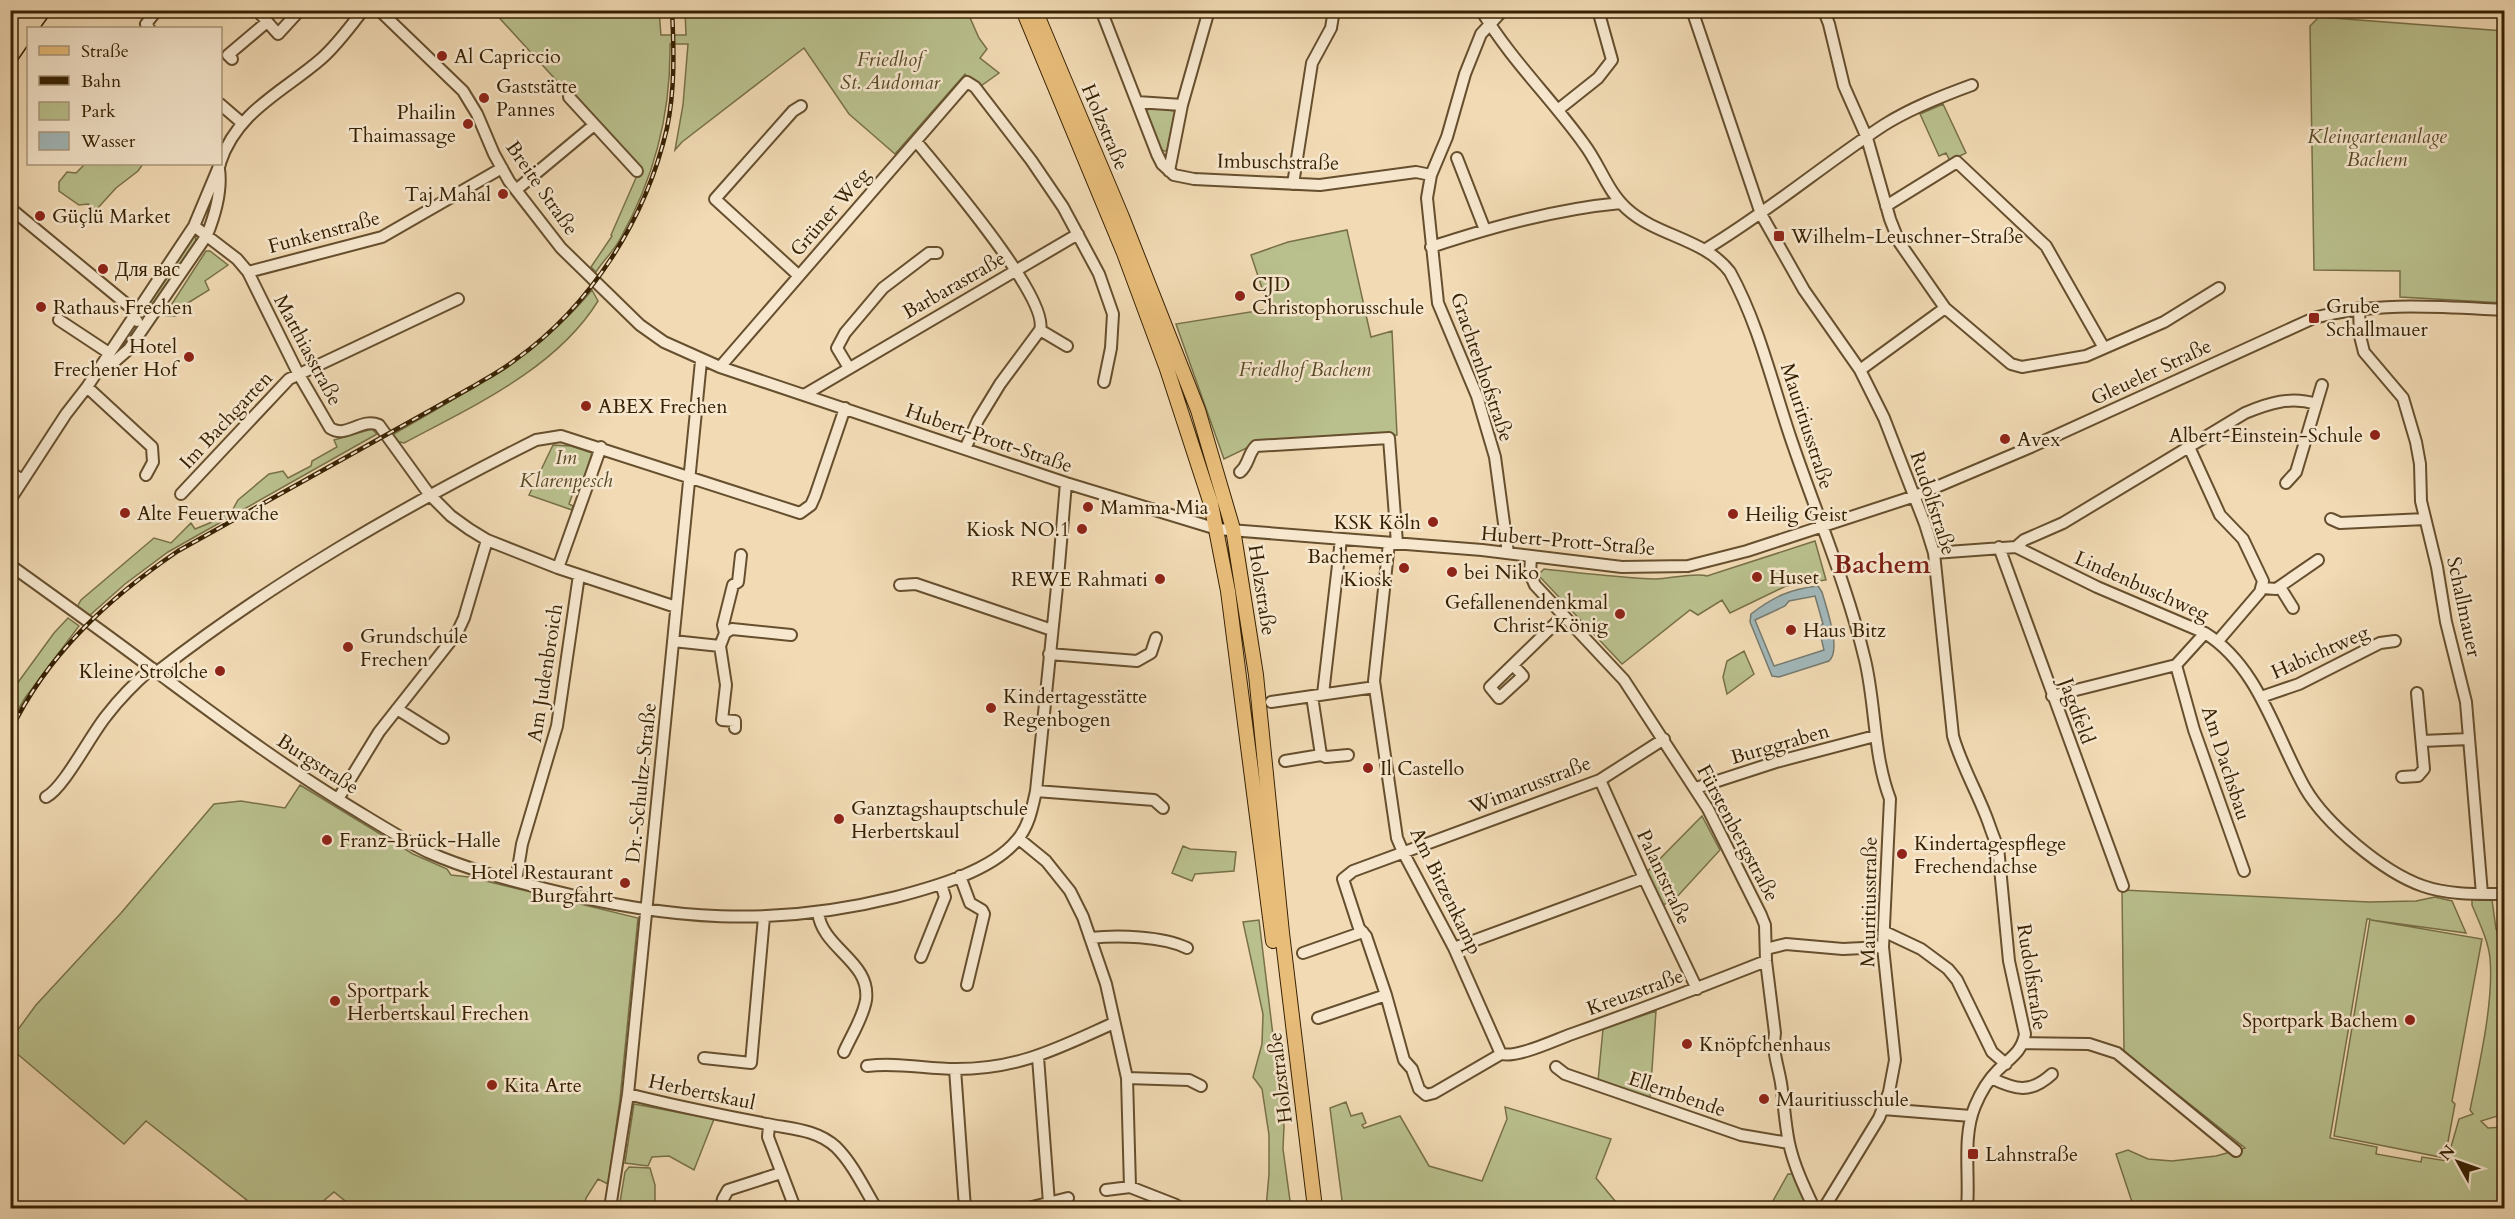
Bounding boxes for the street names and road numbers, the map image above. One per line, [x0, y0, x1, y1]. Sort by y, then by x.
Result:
street label: Holzstraße [1075, 80, 1135, 174]
street label: Breite Straße [499, 135, 585, 241]
street label: Imbuschstraße [1217, 147, 1339, 177]
street label: Grüner Weg [784, 161, 877, 262]
street label: Funkenstraße [265, 204, 383, 260]
street label: Barbarastraße [898, 245, 1010, 325]
street label: Grachtenhofstraße [1444, 289, 1520, 445]
street label: Matthiasstraße [267, 290, 349, 410]
street label: Gleueler Straße [2086, 332, 2216, 412]
street label: Mauritiusstraße [1774, 360, 1840, 492]
street label: Im Bachgarten [173, 364, 279, 475]
street label: Hubert-Prott-Straße [902, 397, 1076, 479]
street label: Rudolfstraße [1904, 448, 1962, 558]
street label: Hubert-Prott-Straße [1480, 520, 1656, 562]
street label: Holzstraße [1242, 543, 1282, 637]
street label: Lindenbuschweg [2070, 544, 2214, 628]
street label: Schallmauer [2440, 554, 2488, 660]
street label: Am Judenbroich [521, 602, 569, 744]
street label: Habichtweg [2267, 618, 2374, 686]
street label: Jagdfeld [2052, 672, 2101, 748]
street label: Dr.-Schultz-Straße [619, 701, 663, 865]
street label: Am Dachsbau [2195, 702, 2257, 824]
street label: Burggraben [1728, 717, 1833, 771]
street label: Burgstraße [272, 727, 364, 801]
street label: Wimarusstraße [1464, 749, 1595, 821]
street label: Fürstenbergstraße [1691, 760, 1785, 906]
street label: Am Bitzenkamp [1404, 823, 1488, 959]
street label: Palantstraße [1630, 825, 1698, 929]
street label: Mauritiusstraße [1854, 836, 1884, 968]
street label: Rudolfstraße [2010, 922, 2054, 1032]
street label: Kreuzstraße [1583, 962, 1687, 1022]
street label: Holzstraße [1261, 1031, 1299, 1125]
street label: Ellernbende [1625, 1065, 1729, 1123]
street label: Herbertskaul [646, 1068, 758, 1116]

